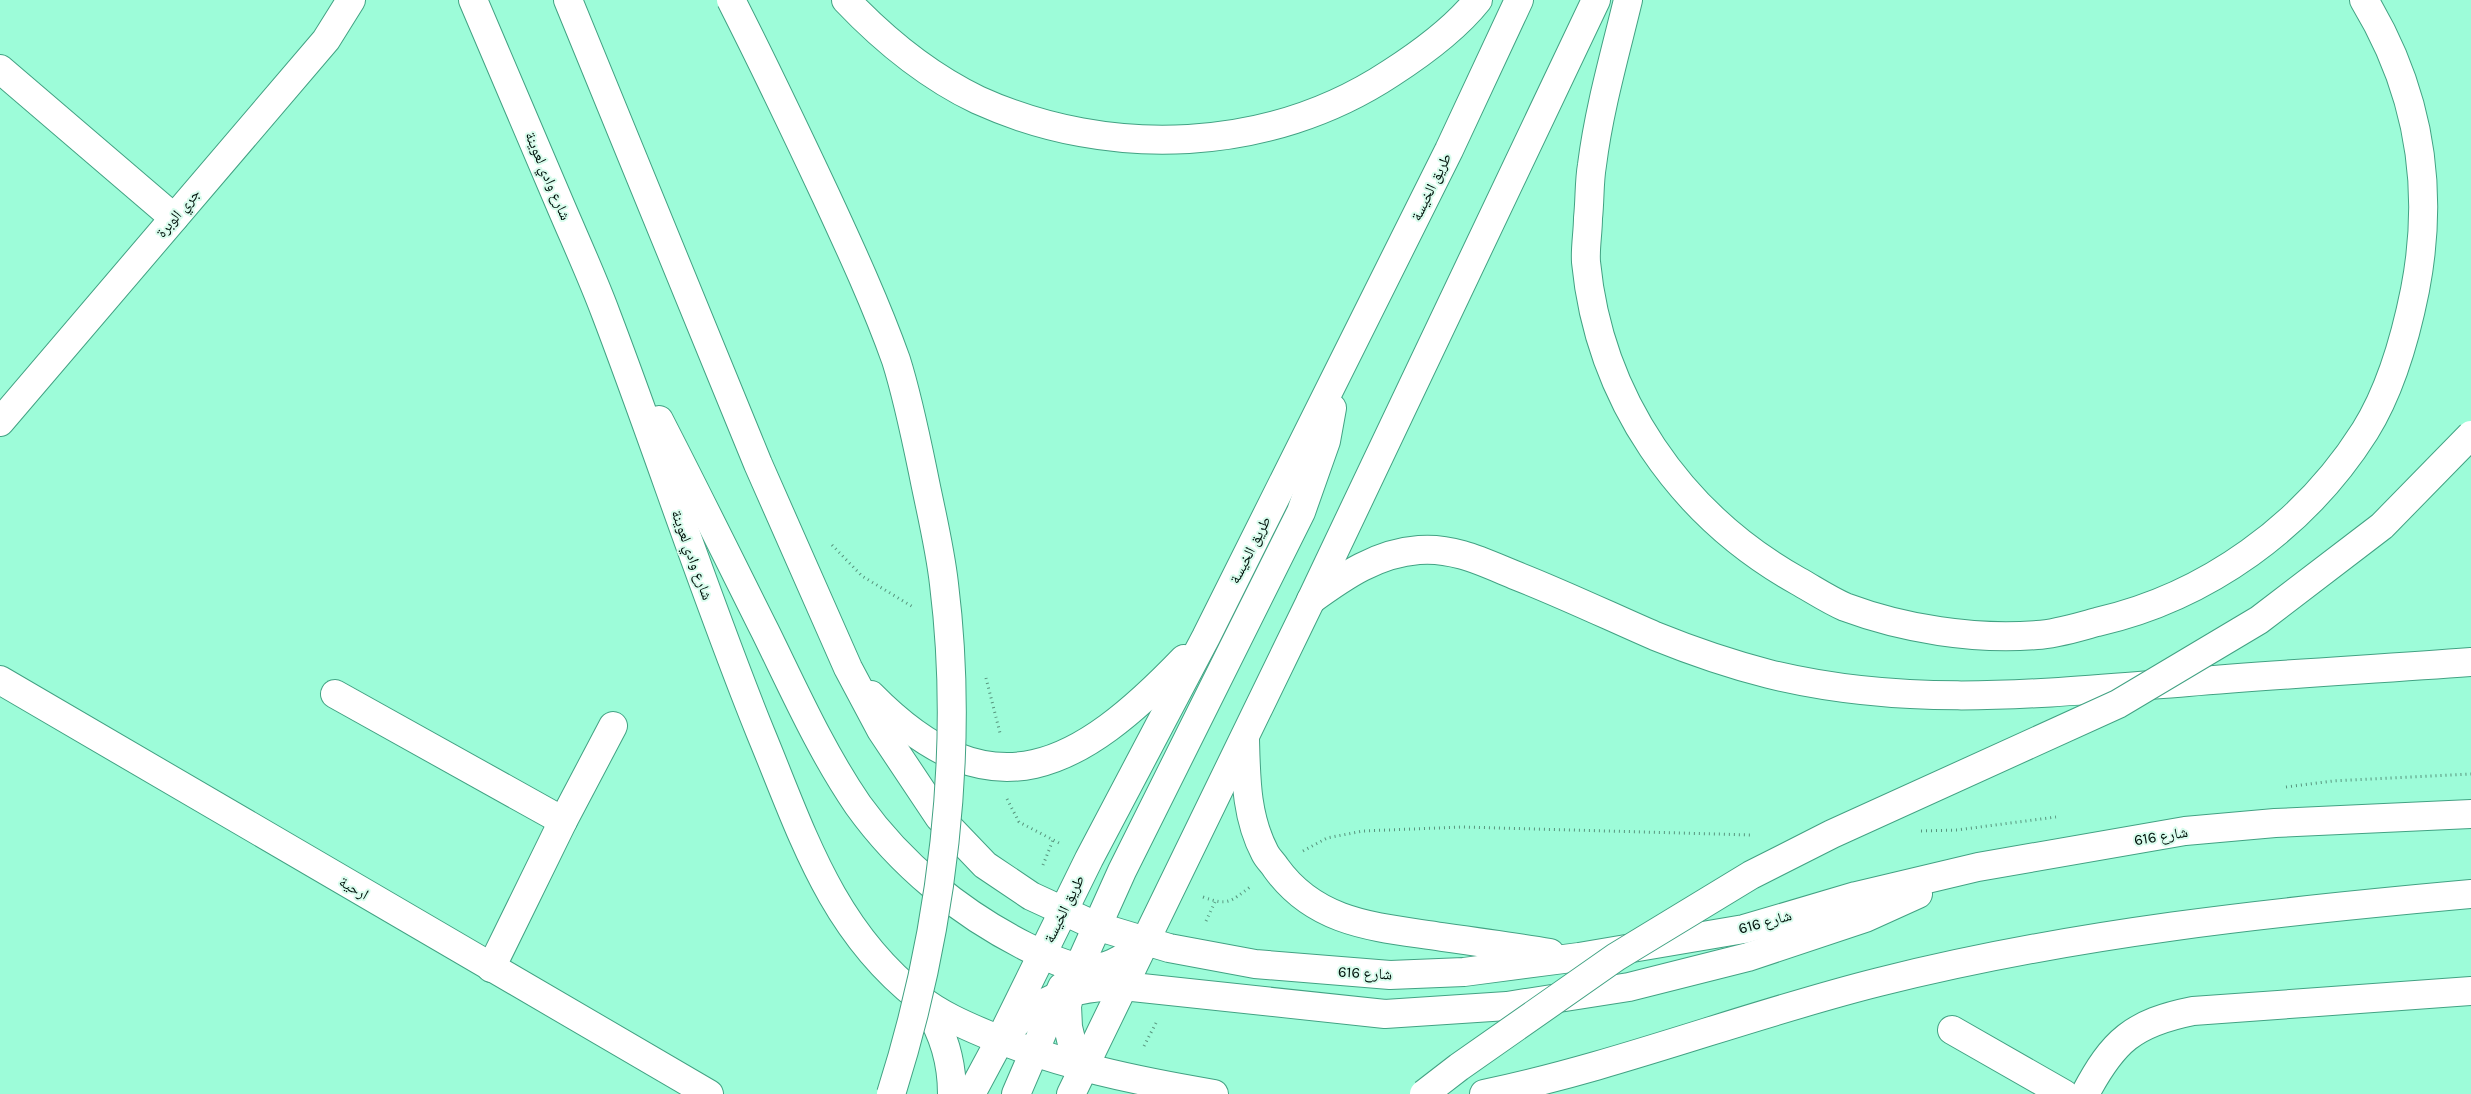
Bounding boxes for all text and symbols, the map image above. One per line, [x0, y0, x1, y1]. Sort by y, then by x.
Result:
street label: شارع وادي لعوينة [519, 129, 575, 224]
street label: طريق الخيسة [1407, 150, 1456, 224]
street label: جري الوبرة [152, 184, 206, 243]
street label: شارع وادي لعوينة [665, 508, 717, 604]
street label: طريق الخيسة [1225, 513, 1276, 587]
street label: شارع 616 [2133, 823, 2189, 850]
street label: ارحية [336, 872, 372, 904]
street label: طريق الخيسة [1040, 872, 1089, 946]
street label: شارع 616 [1736, 906, 1794, 939]
street label: شارع 616 [1337, 963, 1393, 984]

